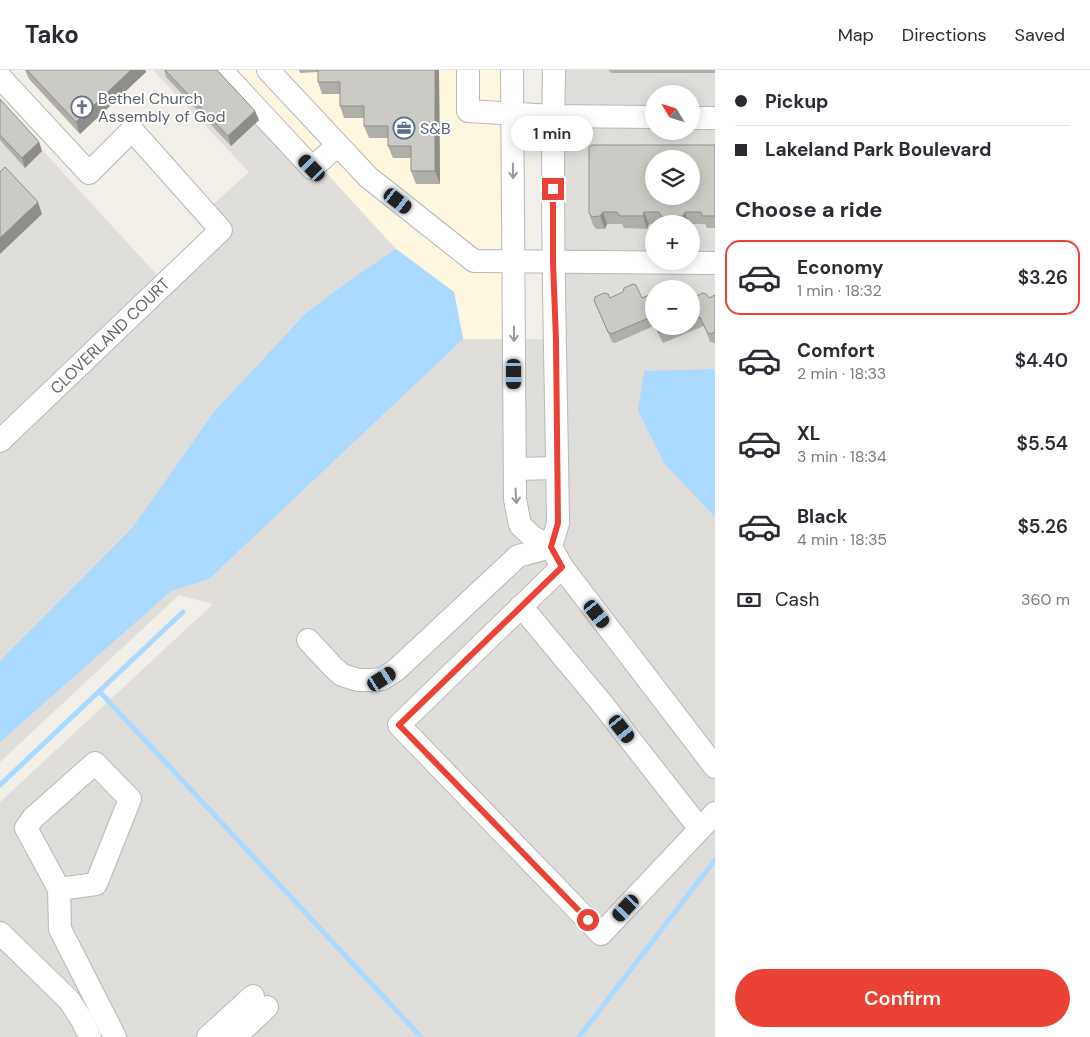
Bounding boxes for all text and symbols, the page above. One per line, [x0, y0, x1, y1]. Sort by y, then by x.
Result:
text: Tako [25, 19, 79, 50]
text: Map [838, 23, 874, 47]
text: Directions [902, 23, 987, 47]
text: Saved [1015, 23, 1065, 47]
north arrow [645, 85, 700, 140]
map controls [645, 85, 700, 335]
place label: Bethel Church Assembly of God [98, 88, 226, 127]
text: Pickup [765, 89, 829, 114]
church icon: Bethel Church Assembly of God [70, 95, 94, 119]
office icon: S&B [392, 116, 416, 140]
callout: 1 min [512, 116, 594, 152]
place label: S&B [420, 118, 451, 139]
text: 1 min [533, 123, 571, 144]
text: Lakeland Park Boulevard [765, 137, 992, 162]
button: layers [645, 150, 700, 205]
car [296, 152, 327, 184]
one-way arrow [508, 162, 518, 179]
route end [542, 178, 564, 200]
car [381, 186, 414, 216]
text: Choose a ride [735, 195, 883, 224]
button: + [645, 215, 700, 270]
icon: car [737, 255, 782, 300]
text: Economy [797, 255, 884, 280]
text: $3.26 [1018, 265, 1068, 290]
street label: CLOVERLAND COURT [46, 273, 174, 399]
button: − [645, 280, 700, 335]
text: 1 min · 18:32 [797, 280, 882, 301]
one-way arrow [509, 325, 519, 341]
icon: car [737, 338, 782, 383]
text: Comfort [797, 338, 875, 363]
text: $4.40 [1015, 348, 1068, 373]
car [506, 359, 521, 389]
text: 2 min · 18:33 [797, 363, 886, 384]
icon: car [737, 421, 782, 466]
text: XL [797, 421, 820, 446]
text: $5.54 [1017, 431, 1068, 456]
text: 3 min · 18:34 [797, 446, 887, 467]
one-way arrow [511, 488, 520, 504]
icon: car [737, 504, 782, 549]
text: Black [797, 504, 848, 529]
text: $5.26 [1017, 514, 1068, 539]
text: 4 min · 18:35 [797, 529, 887, 550]
icon: cash [735, 586, 763, 614]
text: Cash [775, 587, 819, 612]
text: 360 m [1021, 589, 1070, 610]
car [581, 598, 612, 630]
car [365, 665, 398, 693]
car [606, 713, 637, 745]
car [610, 892, 641, 924]
route start [577, 909, 599, 931]
button: Confirm [735, 969, 1070, 1027]

